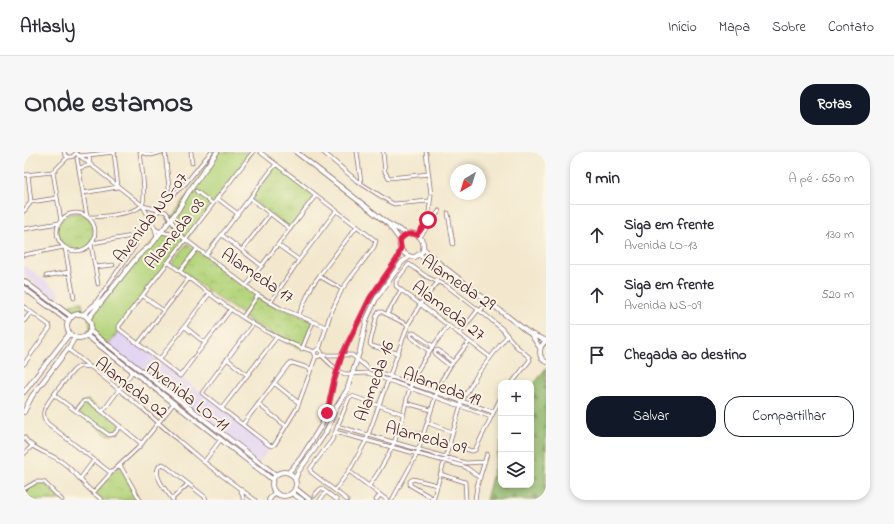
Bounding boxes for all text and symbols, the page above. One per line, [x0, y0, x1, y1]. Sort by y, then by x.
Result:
text: Atlasly [20, 14, 75, 41]
text: Início [668, 17, 697, 38]
text: Mapa [719, 17, 750, 38]
text: Sobre [772, 17, 806, 38]
text: Contato [828, 17, 874, 38]
text: Onde estamos [24, 84, 193, 125]
button: Rotas [800, 84, 870, 125]
north arrow [450, 164, 486, 200]
text: 9 min [586, 166, 620, 191]
street label: Avenida NS-07 [108, 167, 196, 269]
text: A pé · 650 m [788, 169, 854, 188]
street label: Alameda 08 [139, 193, 212, 276]
route start [419, 211, 437, 229]
text: Siga em frente [624, 214, 714, 236]
icon: ahead [586, 224, 608, 246]
text: 130 m [826, 225, 854, 244]
text: Avenida LO-13 [624, 236, 697, 255]
street label: Alameda 17 [215, 243, 299, 311]
street label: Alameda 29 [416, 249, 501, 318]
text: Siga em frente [624, 274, 714, 296]
street label: Alameda 27 [405, 275, 491, 348]
icon: ahead [586, 284, 608, 306]
text: 520 m [821, 285, 854, 304]
text: Avenida NS-09 [624, 296, 701, 315]
street label: Alameda 16 [349, 338, 402, 426]
icon: arrive [586, 344, 608, 366]
text: Chegada ao destino [624, 344, 747, 366]
street label: Alameda 02 [89, 352, 173, 426]
street label: Avenida LO-11 [139, 357, 234, 439]
street label: Alameda 19 [399, 362, 485, 414]
map controls [498, 380, 534, 488]
button: + [498, 380, 534, 416]
button: Salvar [586, 396, 716, 437]
button: Compartilhar [724, 396, 854, 437]
route end [318, 404, 336, 422]
street label: Alameda 09 [382, 416, 470, 462]
button: − [498, 416, 534, 452]
button: layers [498, 452, 534, 488]

